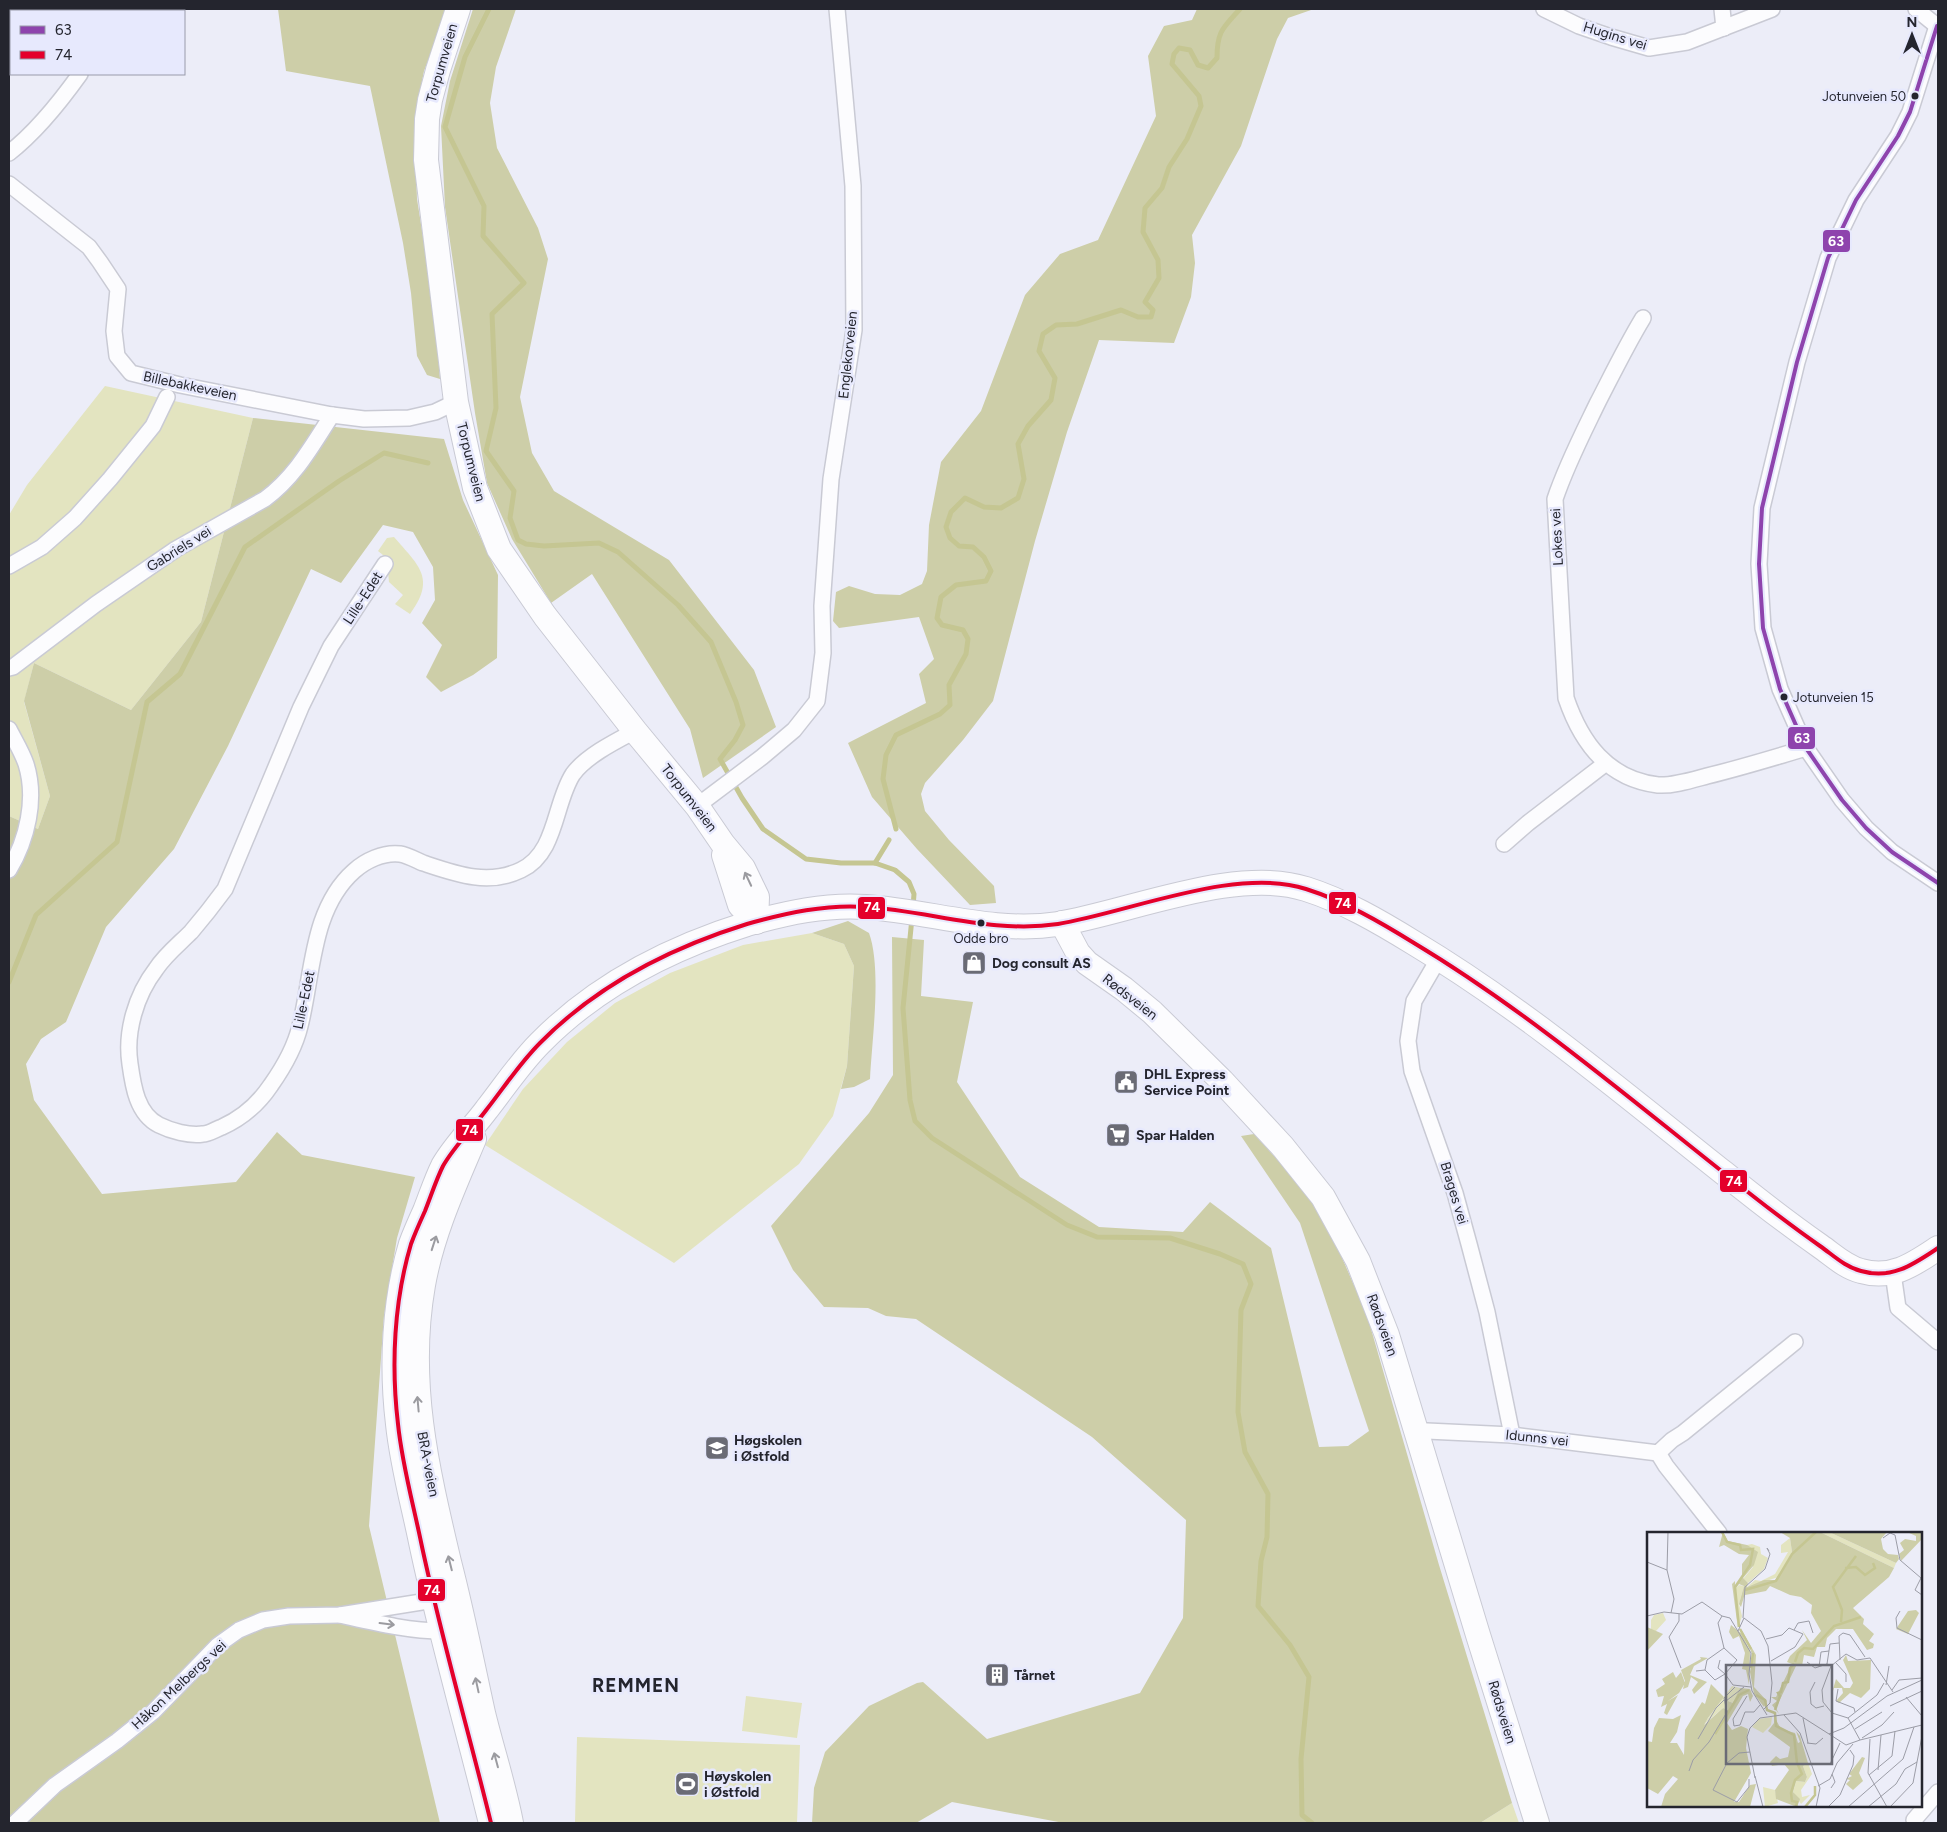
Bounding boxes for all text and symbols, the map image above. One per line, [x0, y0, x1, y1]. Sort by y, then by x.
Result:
legend [10, 10, 185, 75]
north arrow [1887, 10, 1937, 60]
text: N [1907, 14, 1917, 31]
street label: Hugins vei [1581, 18, 1649, 54]
text: 63 [55, 21, 72, 39]
street label: Torpumveien [423, 22, 461, 104]
text: 74 [55, 46, 72, 64]
place label: Jotunveien 50 [1822, 89, 1906, 104]
marker: Jotunveien 50 [1910, 91, 1920, 101]
line badge: 63 [1822, 229, 1851, 253]
text: 63 [1828, 233, 1844, 250]
street label: Englekorveien [835, 310, 861, 400]
street label: Billebakkeveien [142, 368, 239, 404]
street label: Torpumveien [453, 421, 489, 504]
street label: Lokes vei [1547, 508, 1567, 566]
street label: Gabriels vei [144, 523, 214, 575]
street label: Lille-Edet [340, 568, 386, 628]
place label: Jotunveien 15 [1793, 690, 1874, 705]
marker: Jotunveien 15 [1779, 692, 1789, 702]
line badge: 63 [1787, 726, 1816, 750]
text: 63 [1794, 730, 1810, 747]
street label: Torpumveien [657, 761, 721, 835]
one-way arrow [743, 872, 753, 887]
line badge: 74 [1328, 891, 1357, 915]
text: 74 [1335, 895, 1351, 912]
line badge: 74 [857, 896, 886, 920]
text: 74 [864, 899, 880, 916]
marker: Odde bro [976, 918, 986, 928]
place label: Odde bro [953, 931, 1009, 946]
shop icon: Dog consult AS [961, 950, 987, 976]
place label: Dog consult AS [992, 955, 1091, 972]
street label: Lille-Edet [289, 969, 319, 1031]
street label: Rødsveien [1099, 970, 1161, 1024]
place label: DHL Express Service Point [1144, 1066, 1230, 1099]
public building icon: DHL Express Service Point [1113, 1069, 1139, 1095]
line badge: 74 [455, 1118, 484, 1142]
text: 74 [462, 1122, 478, 1139]
supermarket icon: Spar Halden [1105, 1122, 1131, 1148]
place label: Spar Halden [1136, 1127, 1215, 1144]
street label: Brages vei [1436, 1160, 1472, 1226]
line badge: 74 [1719, 1169, 1748, 1193]
text: 74 [1726, 1173, 1742, 1190]
one-way arrow [430, 1236, 439, 1251]
street label: Rødsveien [1363, 1292, 1401, 1359]
one-way arrow [413, 1396, 423, 1412]
street label: Idunns vei [1505, 1426, 1569, 1450]
street label: BRA-veien [413, 1430, 443, 1498]
place label: Høgskolen i Østfold [734, 1432, 802, 1465]
school or university icon: Høgskolen i Østfold [704, 1435, 730, 1461]
inset map [1647, 1532, 1922, 1807]
one-way arrow [445, 1555, 454, 1571]
line badge: 74 [417, 1578, 446, 1602]
text: 74 [424, 1582, 440, 1599]
one-way arrow [379, 1620, 395, 1630]
street label: Håkon Melbergs vei [128, 1637, 230, 1733]
building icon: Tårnet [984, 1662, 1010, 1688]
place label: Tårnet [1014, 1667, 1056, 1684]
district label: REMMEN [592, 1674, 680, 1697]
one-way arrow [472, 1677, 481, 1693]
street label: Rødsveien [1484, 1678, 1520, 1746]
one-way arrow [490, 1752, 500, 1768]
place label: Høyskolen i Østfold [704, 1768, 771, 1801]
sports icon: Høyskolen i Østfold [674, 1771, 700, 1797]

